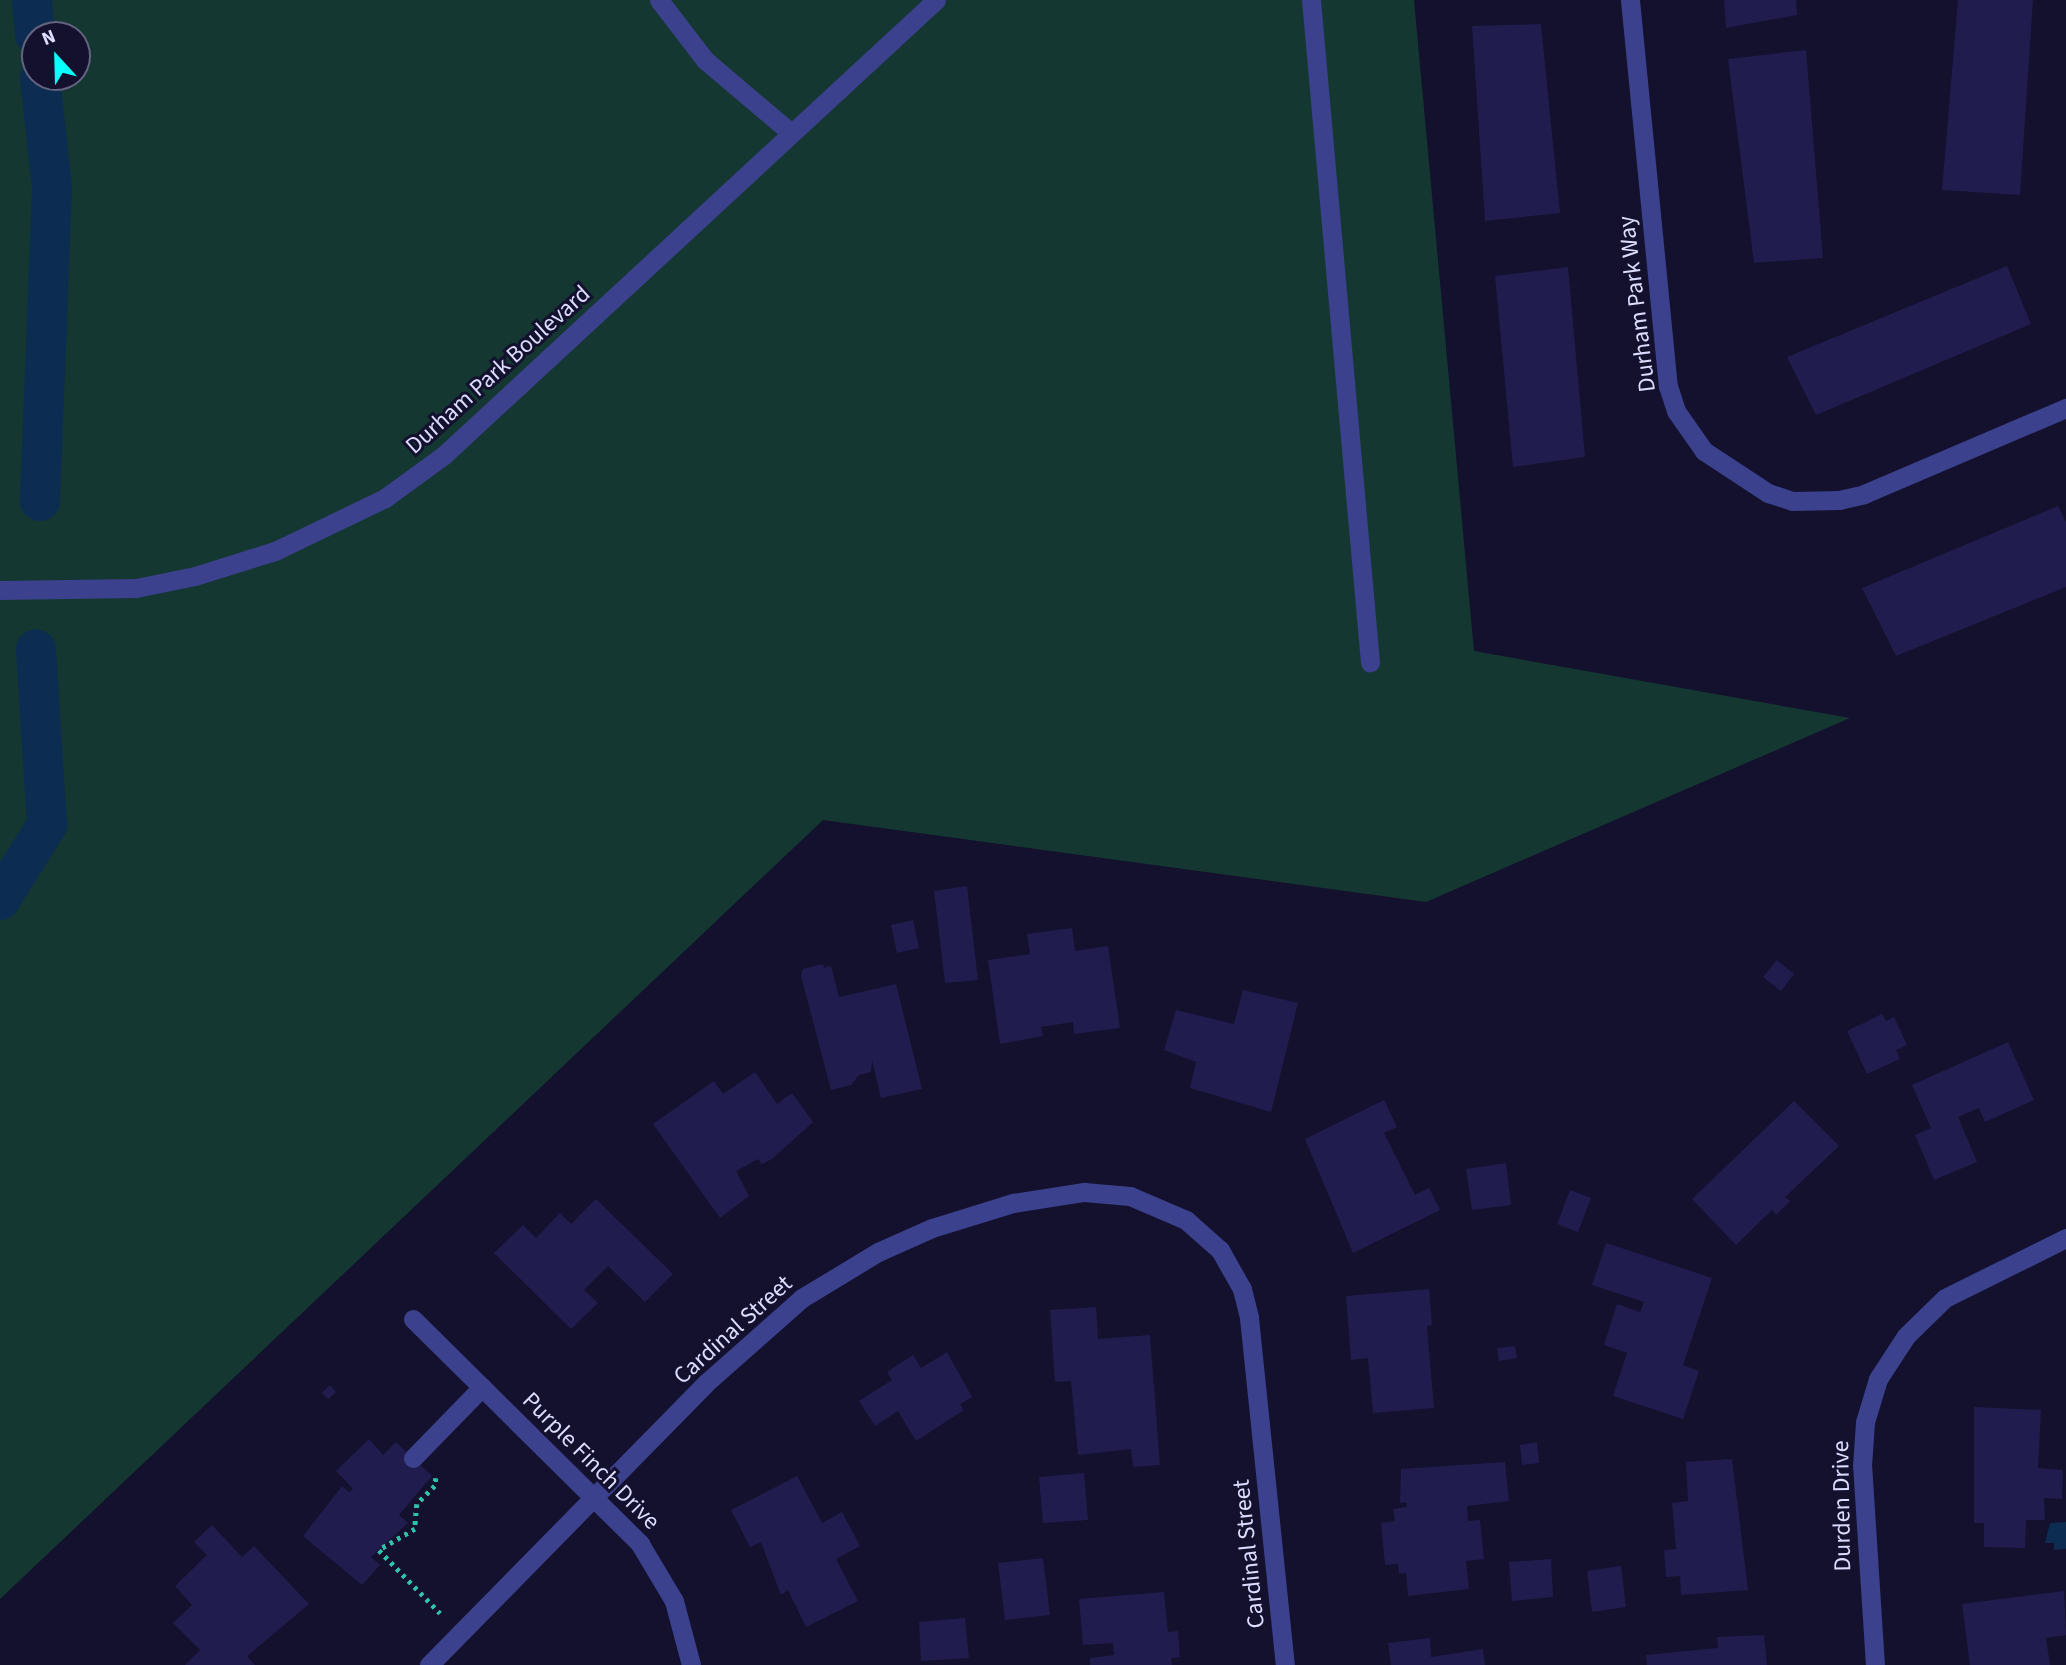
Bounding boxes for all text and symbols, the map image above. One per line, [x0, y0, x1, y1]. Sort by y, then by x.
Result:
north arrow [21, 21, 91, 91]
text: N [38, 23, 60, 53]
street label: Durham Park Way [1612, 214, 1662, 394]
street label: Durham Park Boulevard [400, 280, 596, 460]
street label: Cardinal Street [668, 1269, 798, 1391]
street label: Purple Finch Drive [516, 1386, 666, 1536]
street label: Durden Drive [1826, 1440, 1858, 1572]
street label: Cardinal Street [1227, 1478, 1271, 1630]

